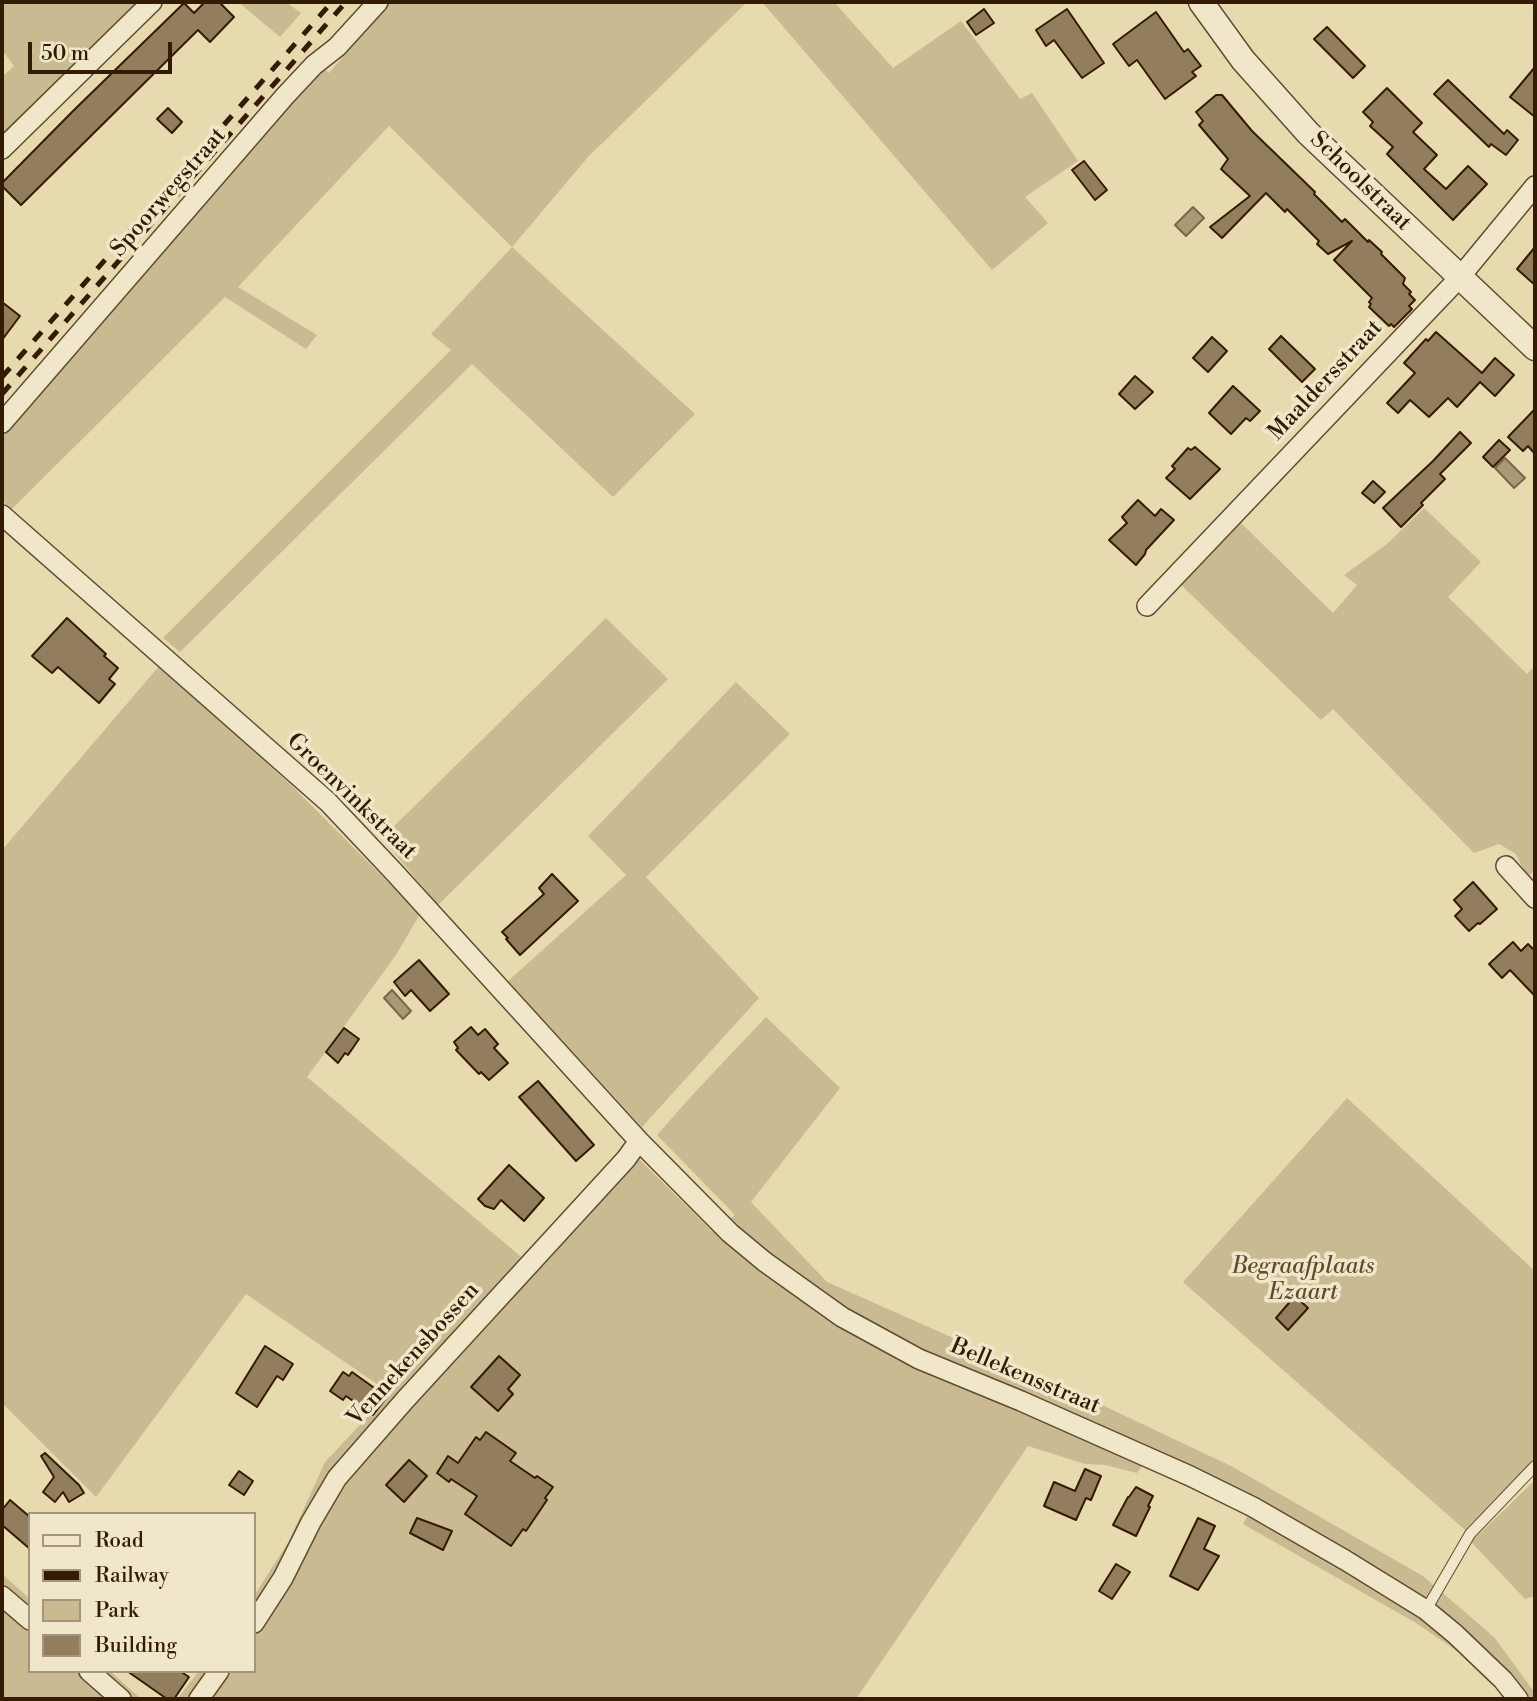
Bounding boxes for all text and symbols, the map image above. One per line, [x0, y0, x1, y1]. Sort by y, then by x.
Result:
scale bar [32, 28, 175, 72]
text: 50 m [41, 41, 89, 67]
street label: Spoorwegstraat [105, 123, 233, 263]
street label: Schoolstraat [1303, 127, 1417, 237]
street label: Maaldersstraat [1263, 315, 1389, 447]
street label: Groenvinkstraat [280, 728, 422, 866]
park label: Begraafplaats Ezaart [1232, 1253, 1374, 1307]
street label: Vennekensbossen [342, 1277, 486, 1433]
street label: Bellekensstraat [946, 1333, 1104, 1421]
legend [28, 1512, 256, 1673]
text: Road [95, 1528, 144, 1554]
text: Railway [95, 1563, 169, 1589]
text: Park [95, 1598, 139, 1624]
text: Building [95, 1633, 177, 1659]

